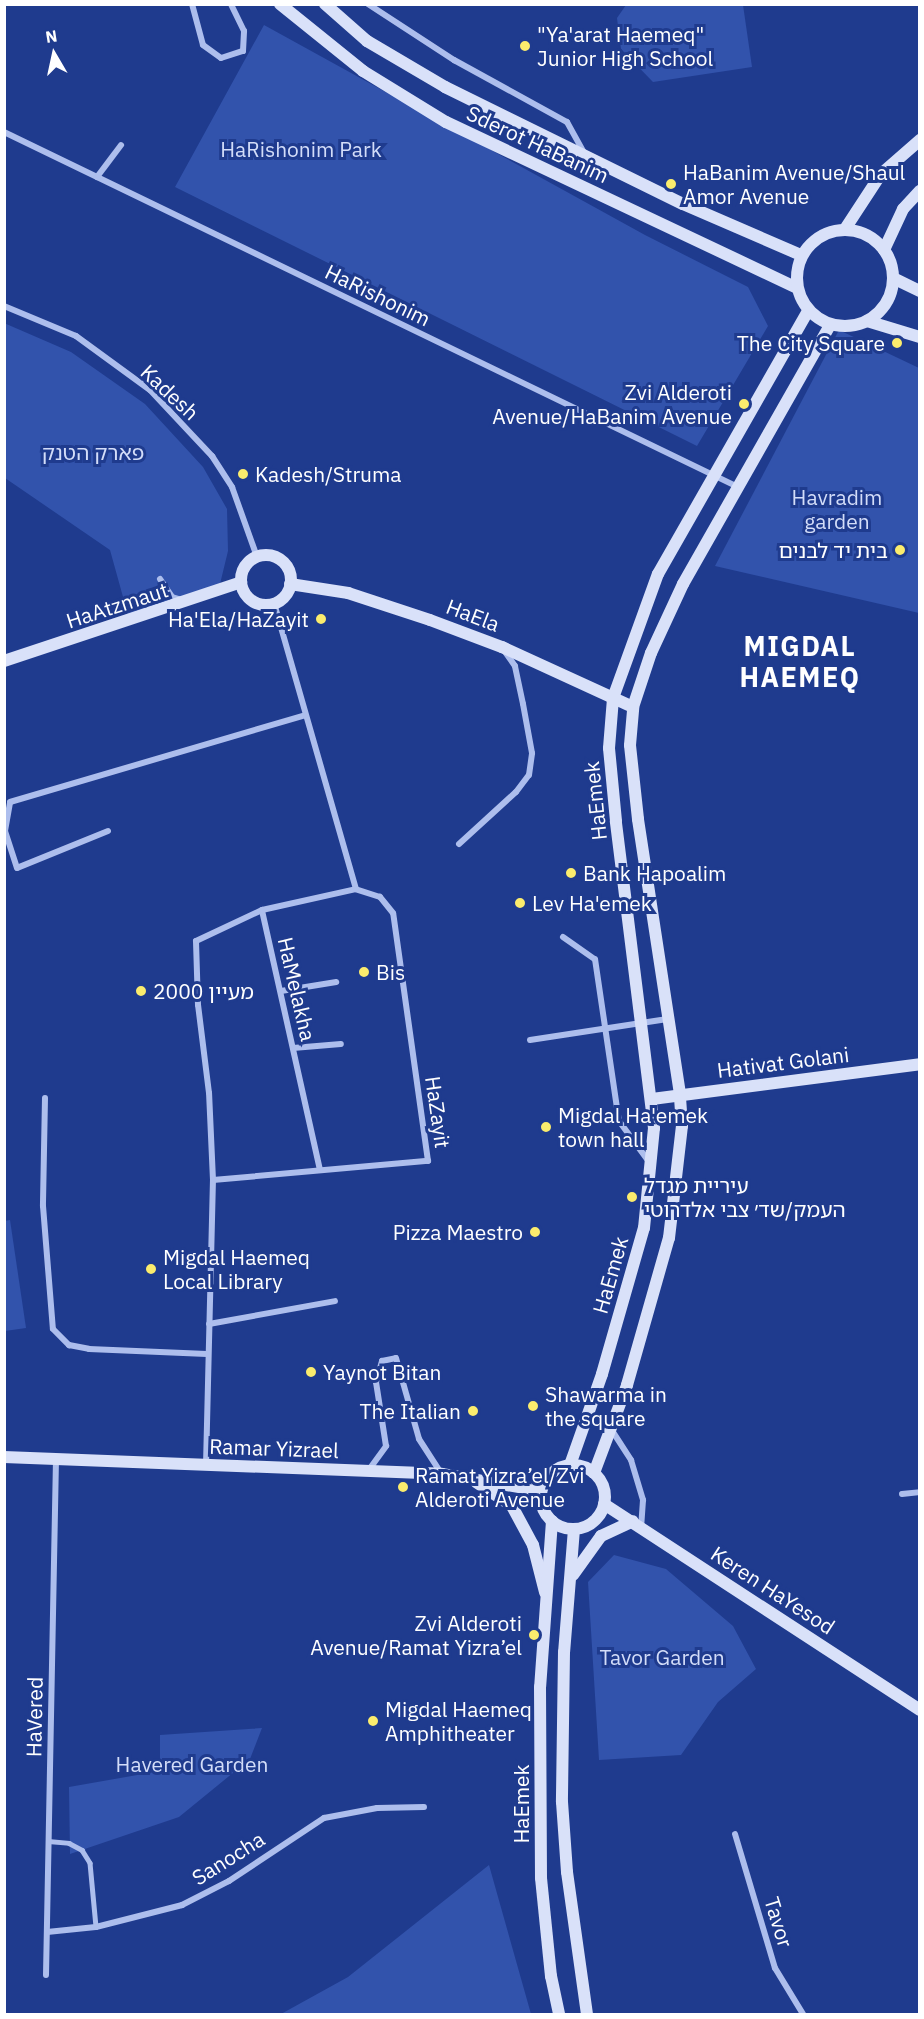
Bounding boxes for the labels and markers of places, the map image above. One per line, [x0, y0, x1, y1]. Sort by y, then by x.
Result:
place label: "Ya'arat Haemeq" Junior High School [537, 21, 713, 71]
marker: "Ya'arat Haemeq" Junior High School [518, 39, 532, 53]
place label: HaBanim Avenue/Shaul Amor Avenue [683, 159, 905, 209]
marker: HaBanim Avenue/Shaul Amor Avenue [664, 177, 678, 191]
place label: The City Square [737, 330, 885, 356]
marker: The City Square [890, 336, 904, 350]
place label: Zvi Alderoti Avenue/HaBanim Avenue [492, 379, 732, 429]
marker: Zvi Alderoti Avenue/HaBanim Avenue [737, 397, 751, 411]
place label: Kadesh/Struma [255, 461, 402, 487]
marker: Kadesh/Struma [236, 467, 250, 481]
place label: בית יד לבנים [779, 537, 888, 563]
marker: בית יד לבנים [893, 543, 907, 557]
place label: Ha'Ela/HaZayit [168, 606, 309, 632]
marker: Ha'Ela/HaZayit [314, 612, 328, 626]
place label: Bank Hapoalim [583, 860, 726, 886]
marker: Bank Hapoalim [564, 866, 578, 880]
place label: Lev Ha'emek [532, 890, 652, 916]
marker: Lev Ha'emek [513, 896, 527, 910]
place label: Bis [376, 959, 405, 985]
marker: Bis [357, 965, 371, 979]
place label: מעיין 2000 [153, 978, 254, 1004]
marker: מעיין 2000 [134, 984, 148, 998]
place label: Migdal Ha'emek town hall [558, 1102, 708, 1152]
marker: Migdal Ha'emek town hall [539, 1120, 553, 1134]
place label: עיריית מגדל העמק/שד׳ צבי אלדרוטי [644, 1172, 846, 1222]
marker: עיריית מגדל העמק/שד׳ צבי אלדרוטי [625, 1190, 639, 1204]
place label: Pizza Maestro [393, 1219, 523, 1245]
marker: Pizza Maestro [528, 1225, 542, 1239]
place label: Migdal Haemeq Local Library [163, 1244, 310, 1294]
marker: Migdal Haemeq Local Library [144, 1262, 158, 1276]
place label: Yaynot Bitan [323, 1359, 441, 1385]
marker: Yaynot Bitan [304, 1365, 318, 1379]
place label: Shawarma in the square [545, 1381, 667, 1431]
place label: The Italian [359, 1398, 461, 1424]
marker: Shawarma in the square [526, 1399, 540, 1413]
marker: The Italian [466, 1404, 480, 1418]
place label: Ramat Yizra’el/Zvi Alderoti Avenue [415, 1462, 584, 1512]
marker: Ramat Yizra’el/Zvi Alderoti Avenue [396, 1480, 410, 1494]
place label: Zvi Alderoti Avenue/Ramat Yizra’el [310, 1610, 522, 1660]
marker: Zvi Alderoti Avenue/Ramat Yizra’el [527, 1628, 541, 1642]
place label: Migdal Haemeq Amphitheater [385, 1696, 532, 1746]
marker: Migdal Haemeq Amphitheater [366, 1714, 380, 1728]

